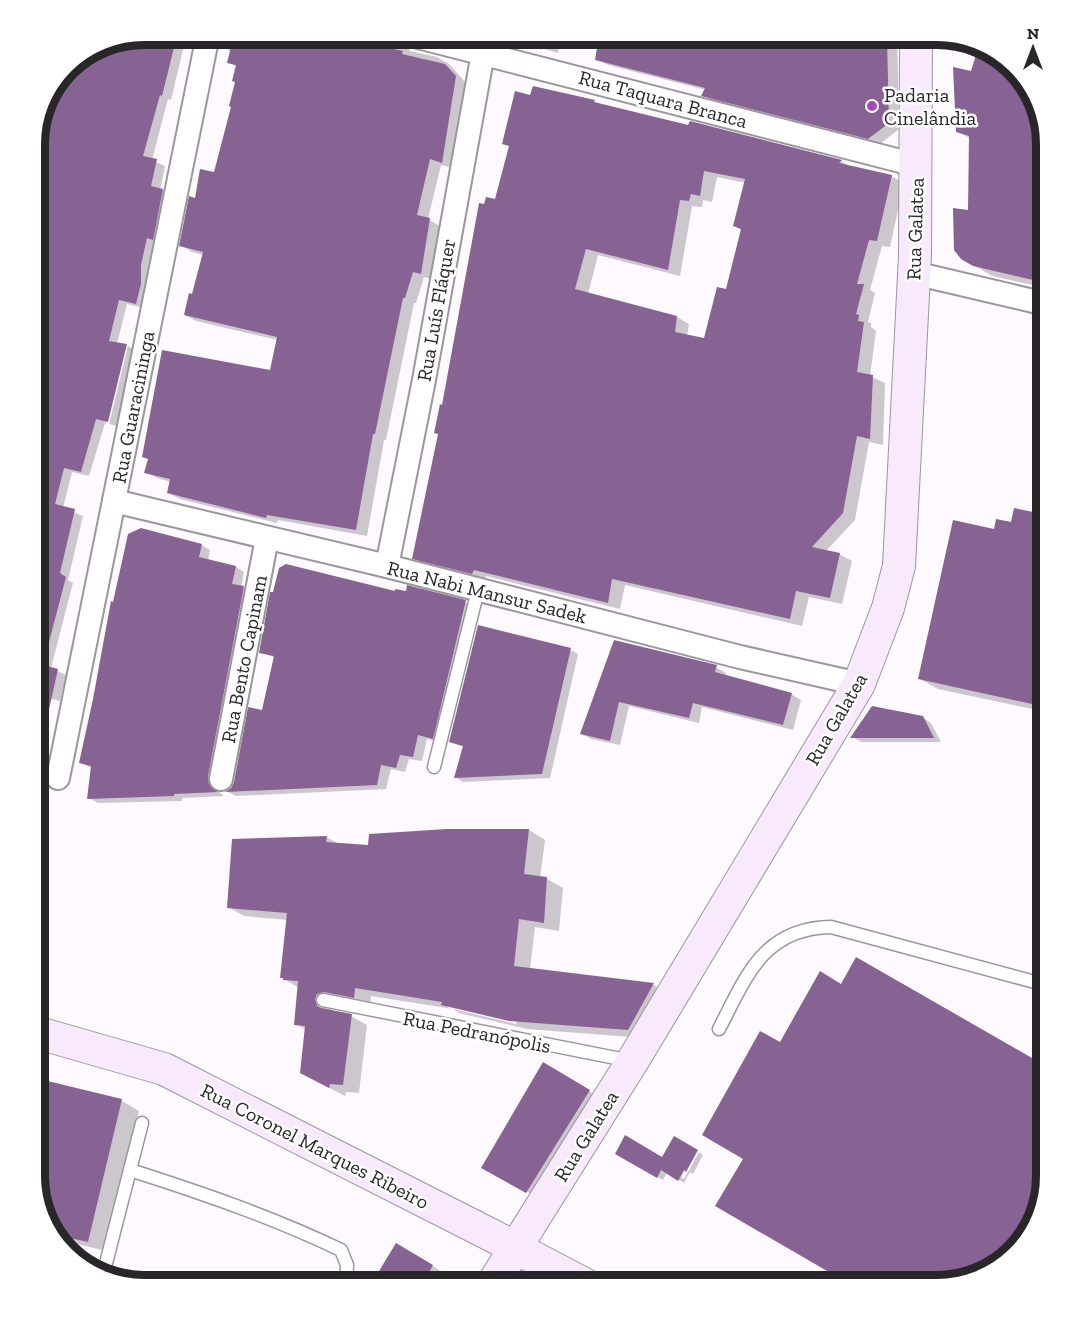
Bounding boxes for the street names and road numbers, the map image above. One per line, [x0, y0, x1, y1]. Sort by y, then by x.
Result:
street label: Rua Taquara Branca [576, 65, 750, 133]
street label: Rua Galatea [901, 177, 929, 281]
street label: Rua Luís Fláquer [412, 237, 460, 383]
street label: Rua Guaracininga [106, 329, 160, 485]
street label: Rua Nabi Mansur Sadek [385, 556, 590, 629]
street label: Rua Bento Capinam [216, 572, 272, 745]
street label: Rua Galatea [800, 668, 872, 769]
street label: Rua Pedranópolis [401, 1006, 553, 1058]
street label: Rua Coronel Marques Ribeiro [197, 1078, 433, 1214]
street label: Rua Galatea [549, 1086, 624, 1186]

